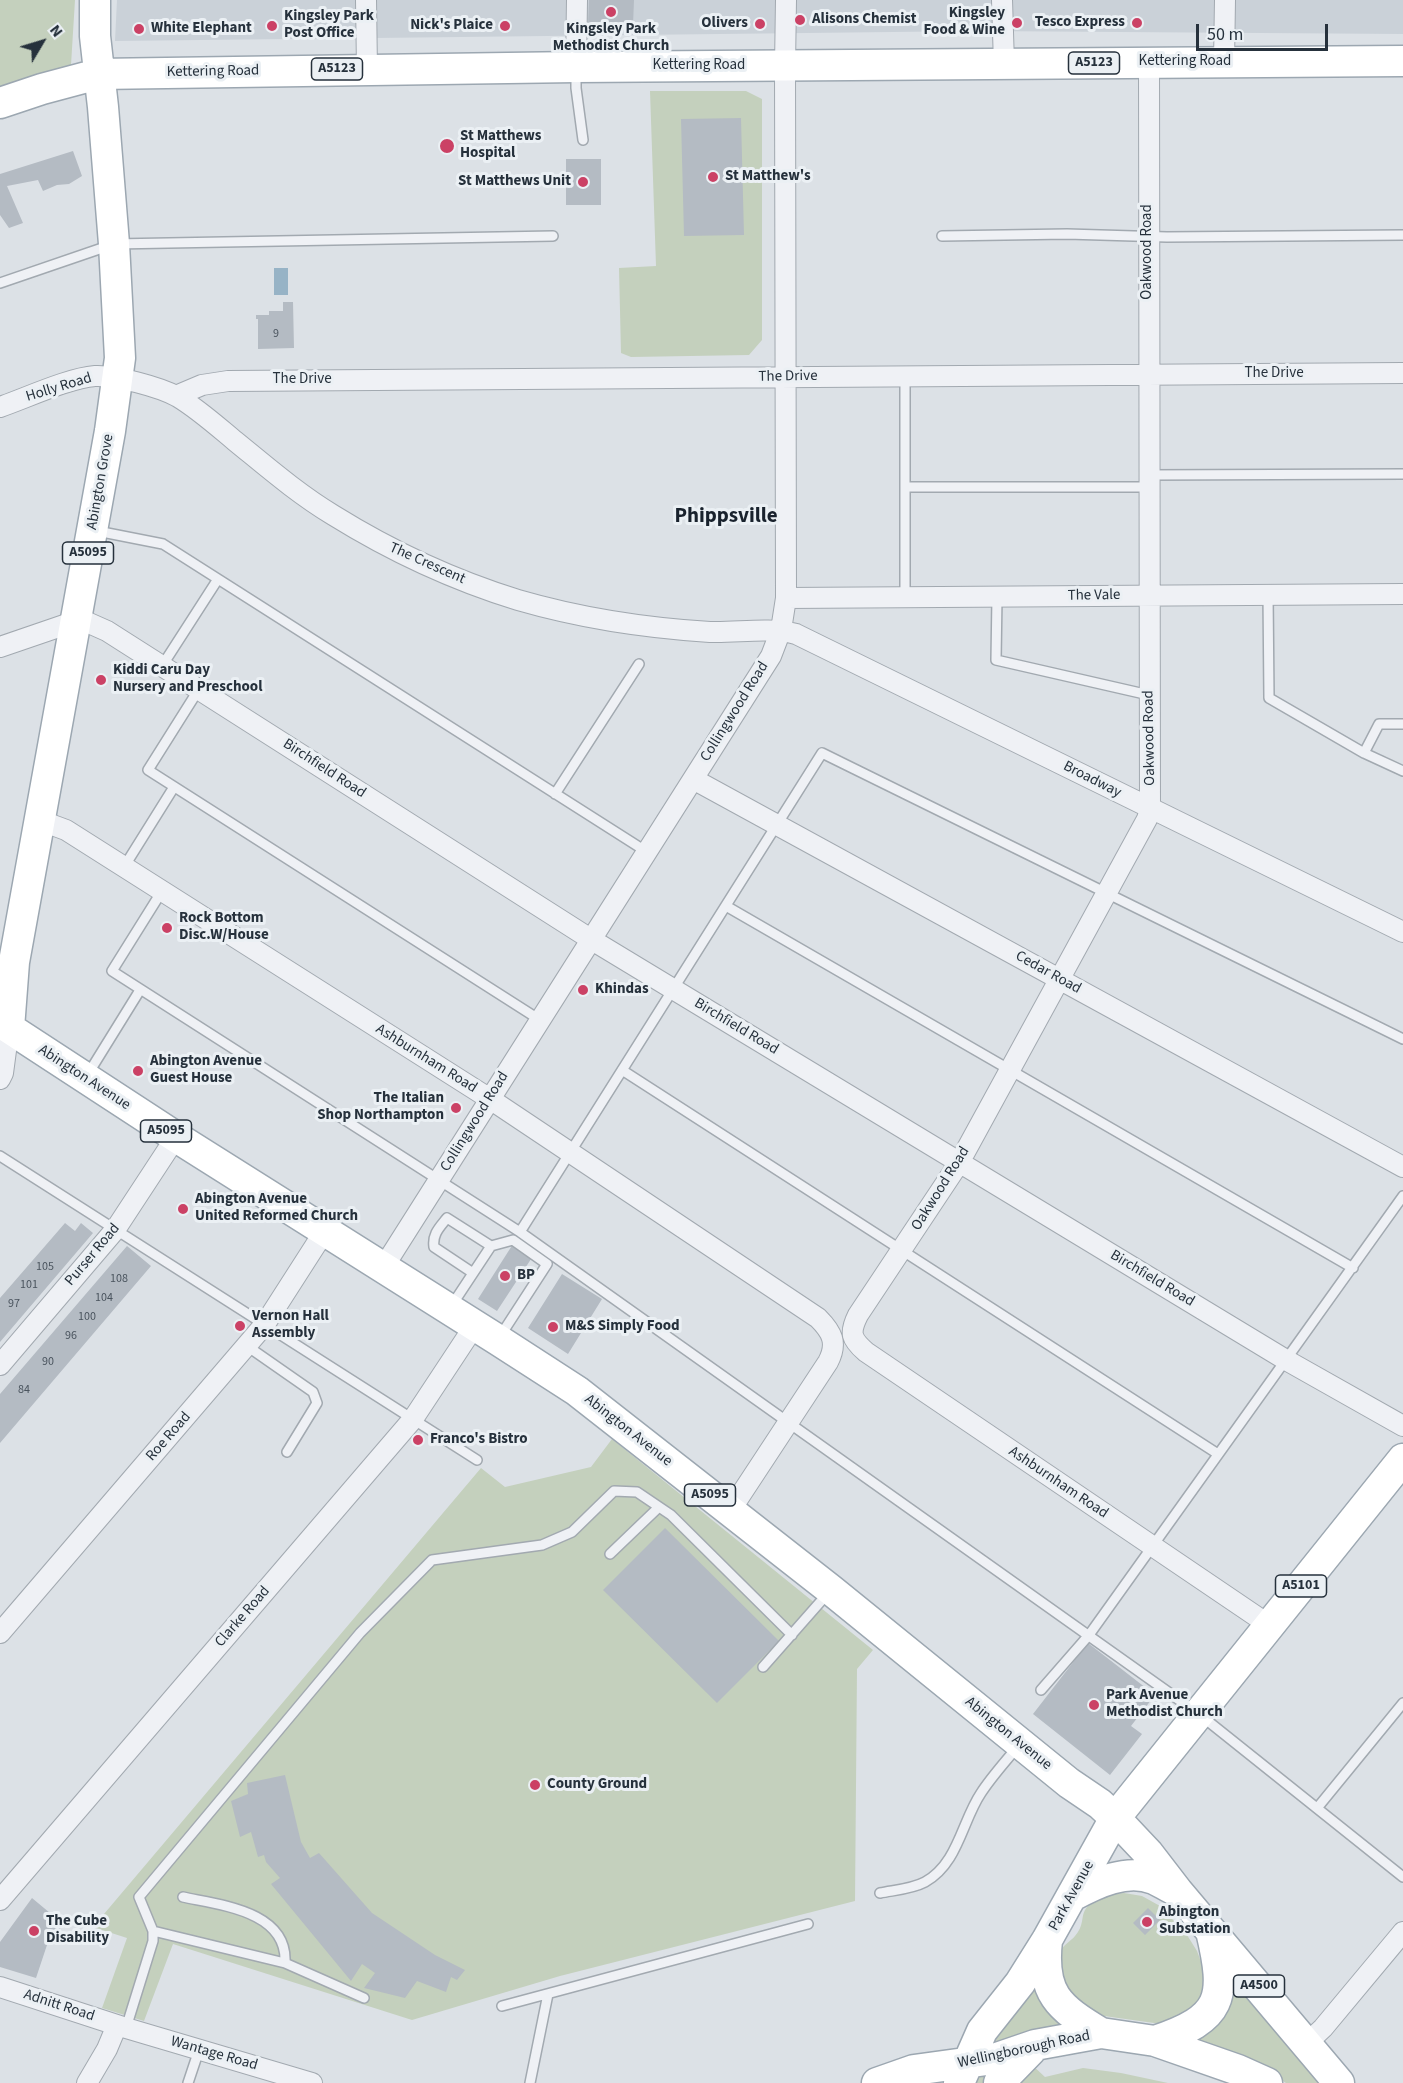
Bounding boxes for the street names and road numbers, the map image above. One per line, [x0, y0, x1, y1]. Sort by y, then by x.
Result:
road number: A5123 [1068, 52, 1120, 74]
street label: Kettering Road [1139, 53, 1231, 71]
street label: Kettering Road [653, 57, 745, 75]
road number: A5123 [312, 58, 362, 80]
street label: Kettering Road [166, 62, 260, 82]
street label: Oakwood Road [1139, 204, 1157, 300]
street label: The Drive [1244, 365, 1304, 383]
street label: The Drive [758, 367, 818, 387]
street label: Holly Road [24, 369, 94, 407]
street label: The Drive [272, 371, 332, 389]
street label: Abington Grove [84, 433, 118, 531]
street label: The Crescent [386, 539, 468, 589]
road number: A5095 [62, 542, 113, 564]
street label: The Vale [1067, 587, 1121, 605]
street label: Collingwood Road [697, 659, 773, 765]
street label: Oakwood Road [1140, 690, 1160, 786]
street label: Birchfield Road [279, 735, 369, 803]
street label: Broadway [1060, 758, 1124, 802]
street label: Cedar Road [1012, 948, 1084, 998]
street label: Birchfield Road [690, 995, 782, 1059]
street label: Ashburnham Road [372, 1021, 480, 1097]
street label: Abington Avenue [35, 1041, 133, 1115]
street label: Collingwood Road [437, 1069, 513, 1175]
road number: A5095 [140, 1120, 192, 1142]
street label: Oakwood Road [908, 1144, 974, 1234]
street label: Purser Road [62, 1220, 124, 1290]
street label: Birchfield Road [1106, 1247, 1198, 1311]
street label: Abington Avenue [581, 1391, 675, 1471]
street label: Roe Road [143, 1409, 195, 1465]
street label: Ashburnham Road [1005, 1443, 1111, 1523]
road number: A5095 [684, 1484, 736, 1506]
road number: A5101 [1276, 1575, 1326, 1597]
street label: Clarke Road [212, 1583, 274, 1651]
street label: Abington Avenue [961, 1694, 1055, 1774]
street label: Park Avenue [1045, 1858, 1099, 1934]
road number: A4500 [1234, 1975, 1284, 1997]
street label: Adnitt Road [21, 1986, 97, 2026]
street label: Wellingborough Road [956, 2027, 1092, 2073]
street label: Wantage Road [168, 2033, 260, 2075]

